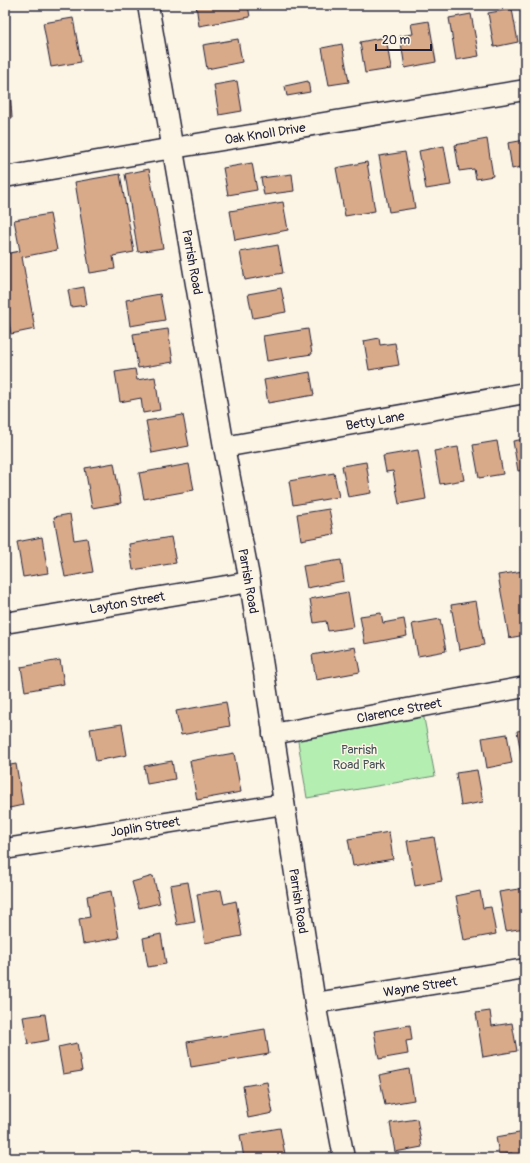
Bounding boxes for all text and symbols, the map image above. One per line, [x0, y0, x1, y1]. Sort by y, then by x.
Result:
scale bar [376, 26, 431, 52]
text: 20 m [382, 33, 411, 48]
street label: Oak Knoll Drive [224, 120, 307, 148]
street label: Parrish Road [178, 228, 206, 296]
street label: Betty Lane [345, 408, 406, 434]
street label: Parrish Road [234, 547, 262, 615]
street label: Layton Street [88, 588, 167, 618]
street label: Clarence Street [355, 695, 444, 727]
park label: Parrish Road Park [333, 742, 386, 773]
street label: Joplin Street [109, 813, 182, 840]
street label: Parrish Road [285, 867, 311, 935]
street label: Wayne Street [382, 973, 459, 1001]

